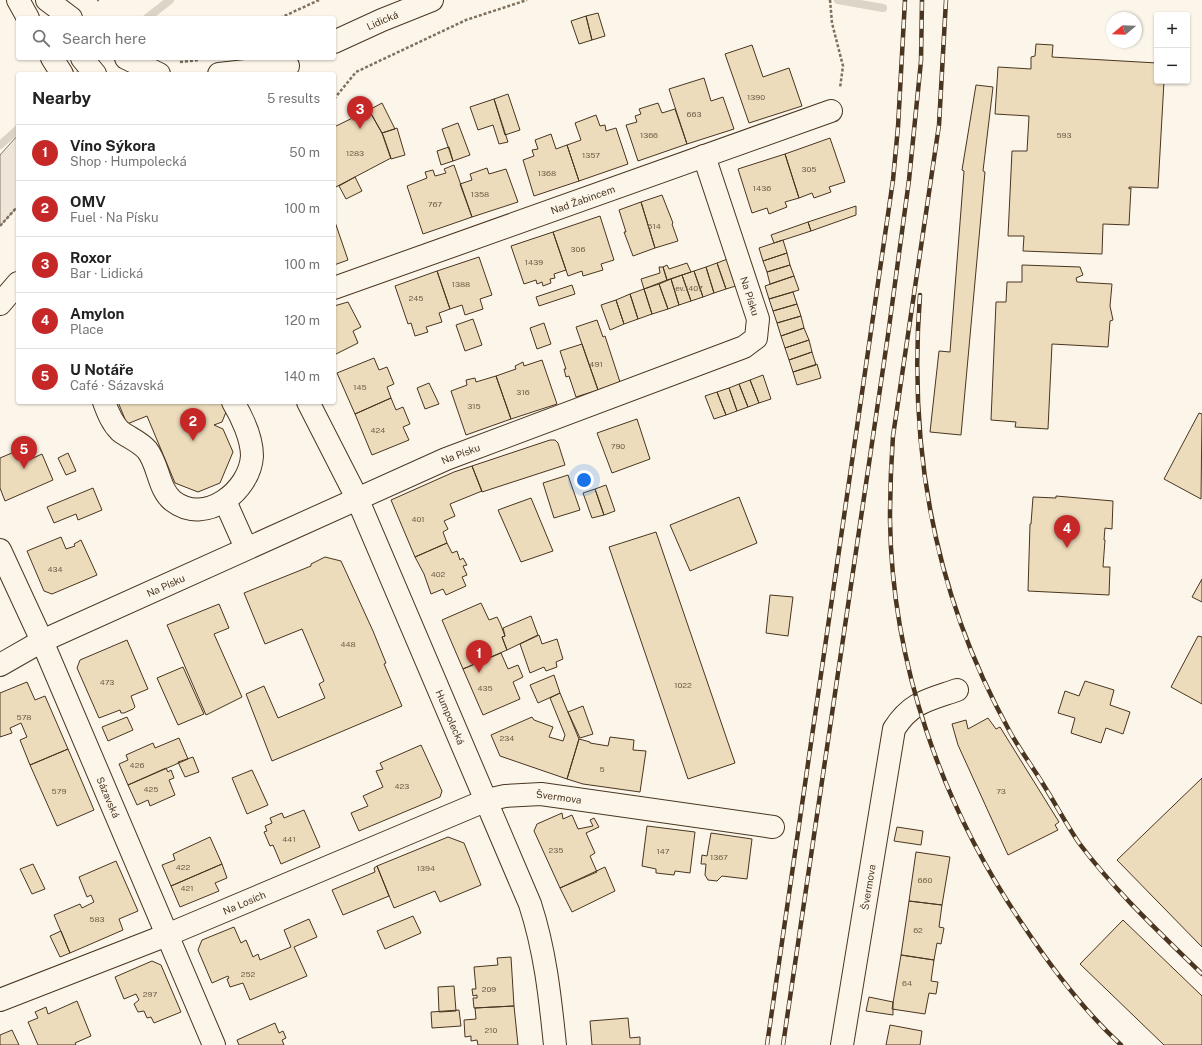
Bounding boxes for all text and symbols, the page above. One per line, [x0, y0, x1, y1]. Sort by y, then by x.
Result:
street label: Lidická [365, 8, 400, 32]
north arrow [1106, 12, 1142, 48]
map controls [1154, 12, 1190, 84]
button: + [1154, 12, 1190, 48]
search box [16, 16, 336, 60]
icon: search [30, 27, 52, 49]
text: Search here [62, 30, 146, 47]
button: − [1154, 48, 1190, 84]
text: Nearby [32, 88, 91, 108]
text: 5 results [267, 91, 320, 106]
house number: 1390 [747, 92, 765, 102]
pin: 3 [347, 96, 373, 129]
house number: 663 [687, 109, 701, 119]
house number: 1366 [640, 130, 658, 140]
house number: 593 [1056, 130, 1072, 140]
text: Víno Sýkora [70, 137, 156, 154]
text: 1 [42, 145, 48, 160]
text: 50 m [289, 145, 320, 160]
house number: 1283 [346, 148, 364, 158]
house number: 1357 [582, 150, 600, 160]
text: Shop · Humpolecká [70, 154, 187, 169]
house number: 305 [801, 164, 817, 174]
house number: 1368 [538, 168, 556, 178]
street label: Nad Žabincem [549, 182, 616, 216]
house number: 1436 [753, 183, 771, 193]
house number: 1358 [471, 189, 489, 199]
text: OMV [70, 193, 106, 210]
house number: 767 [428, 199, 442, 209]
text: 2 [41, 201, 49, 216]
text: 100 m [284, 201, 320, 216]
text: Fuel · Na Písku [70, 210, 158, 225]
house number: 514 [647, 221, 661, 231]
house number: 306 [571, 244, 585, 254]
text: Roxor [70, 249, 111, 266]
text: 3 [41, 257, 49, 272]
text: 100 m [284, 257, 320, 272]
house number: 1439 [525, 257, 543, 267]
text: Bar · Lidická [70, 266, 143, 281]
street label: Na Písku [738, 275, 762, 317]
house number: 1388 [452, 279, 470, 289]
house number: ev.1407 [675, 283, 703, 293]
house number: 245 [409, 293, 423, 303]
text: Amylon [70, 305, 125, 322]
text: 4 [41, 313, 49, 328]
text: 120 m [285, 313, 320, 328]
text: Place [70, 322, 104, 337]
house number: 491 [589, 359, 603, 369]
text: U Notáře [70, 361, 134, 378]
text: 5 [41, 369, 49, 384]
text: 140 m [284, 369, 320, 384]
text: Café · Sázavská [70, 378, 164, 393]
house number: 145 [353, 382, 367, 392]
house number: 316 [516, 387, 530, 397]
house number: 315 [467, 401, 481, 411]
pin: 2 [180, 408, 206, 441]
house number: 424 [371, 425, 385, 435]
pin: 5 [11, 436, 37, 469]
street label: Na Písku [439, 441, 482, 466]
house number: 790 [611, 441, 625, 451]
your location [574, 470, 594, 490]
house number: 401 [411, 514, 425, 524]
pin: 4 [1054, 515, 1080, 548]
house number: 434 [47, 564, 63, 574]
house number: 402 [431, 569, 446, 579]
street label: Na Písku [145, 571, 187, 599]
house number: 448 [340, 639, 356, 649]
pin: 1 [466, 640, 492, 673]
house number: 473 [100, 677, 114, 687]
house number: 1022 [674, 680, 692, 690]
house number: 435 [477, 683, 493, 693]
street label: Humpolecká [433, 688, 467, 746]
house number: 578 [17, 712, 31, 722]
house number: 234 [500, 733, 514, 743]
house number: 426 [130, 760, 144, 770]
house number: 5 [599, 764, 605, 774]
street label: Sázavská [94, 775, 123, 820]
house number: 423 [395, 781, 409, 791]
house number: 425 [144, 784, 158, 794]
house number: 579 [52, 786, 66, 796]
house number: 73 [996, 786, 1006, 796]
street label: Švermova [536, 788, 582, 806]
house number: 441 [282, 834, 296, 844]
house number: 235 [549, 845, 563, 855]
house number: 147 [656, 846, 670, 856]
house number: 1367 [710, 852, 728, 862]
house number: 422 [176, 862, 191, 872]
house number: 1394 [417, 863, 435, 873]
street label: Švermova [858, 863, 878, 911]
house number: 660 [918, 875, 932, 885]
house number: 421 [180, 883, 194, 893]
street label: Na Losích [221, 888, 268, 917]
house number: 583 [89, 914, 105, 924]
house number: 62 [913, 925, 923, 935]
house number: 252 [241, 969, 256, 979]
house number: 64 [902, 978, 912, 988]
house number: 209 [482, 984, 496, 994]
house number: 297 [143, 989, 157, 999]
house number: 210 [485, 1025, 498, 1035]

